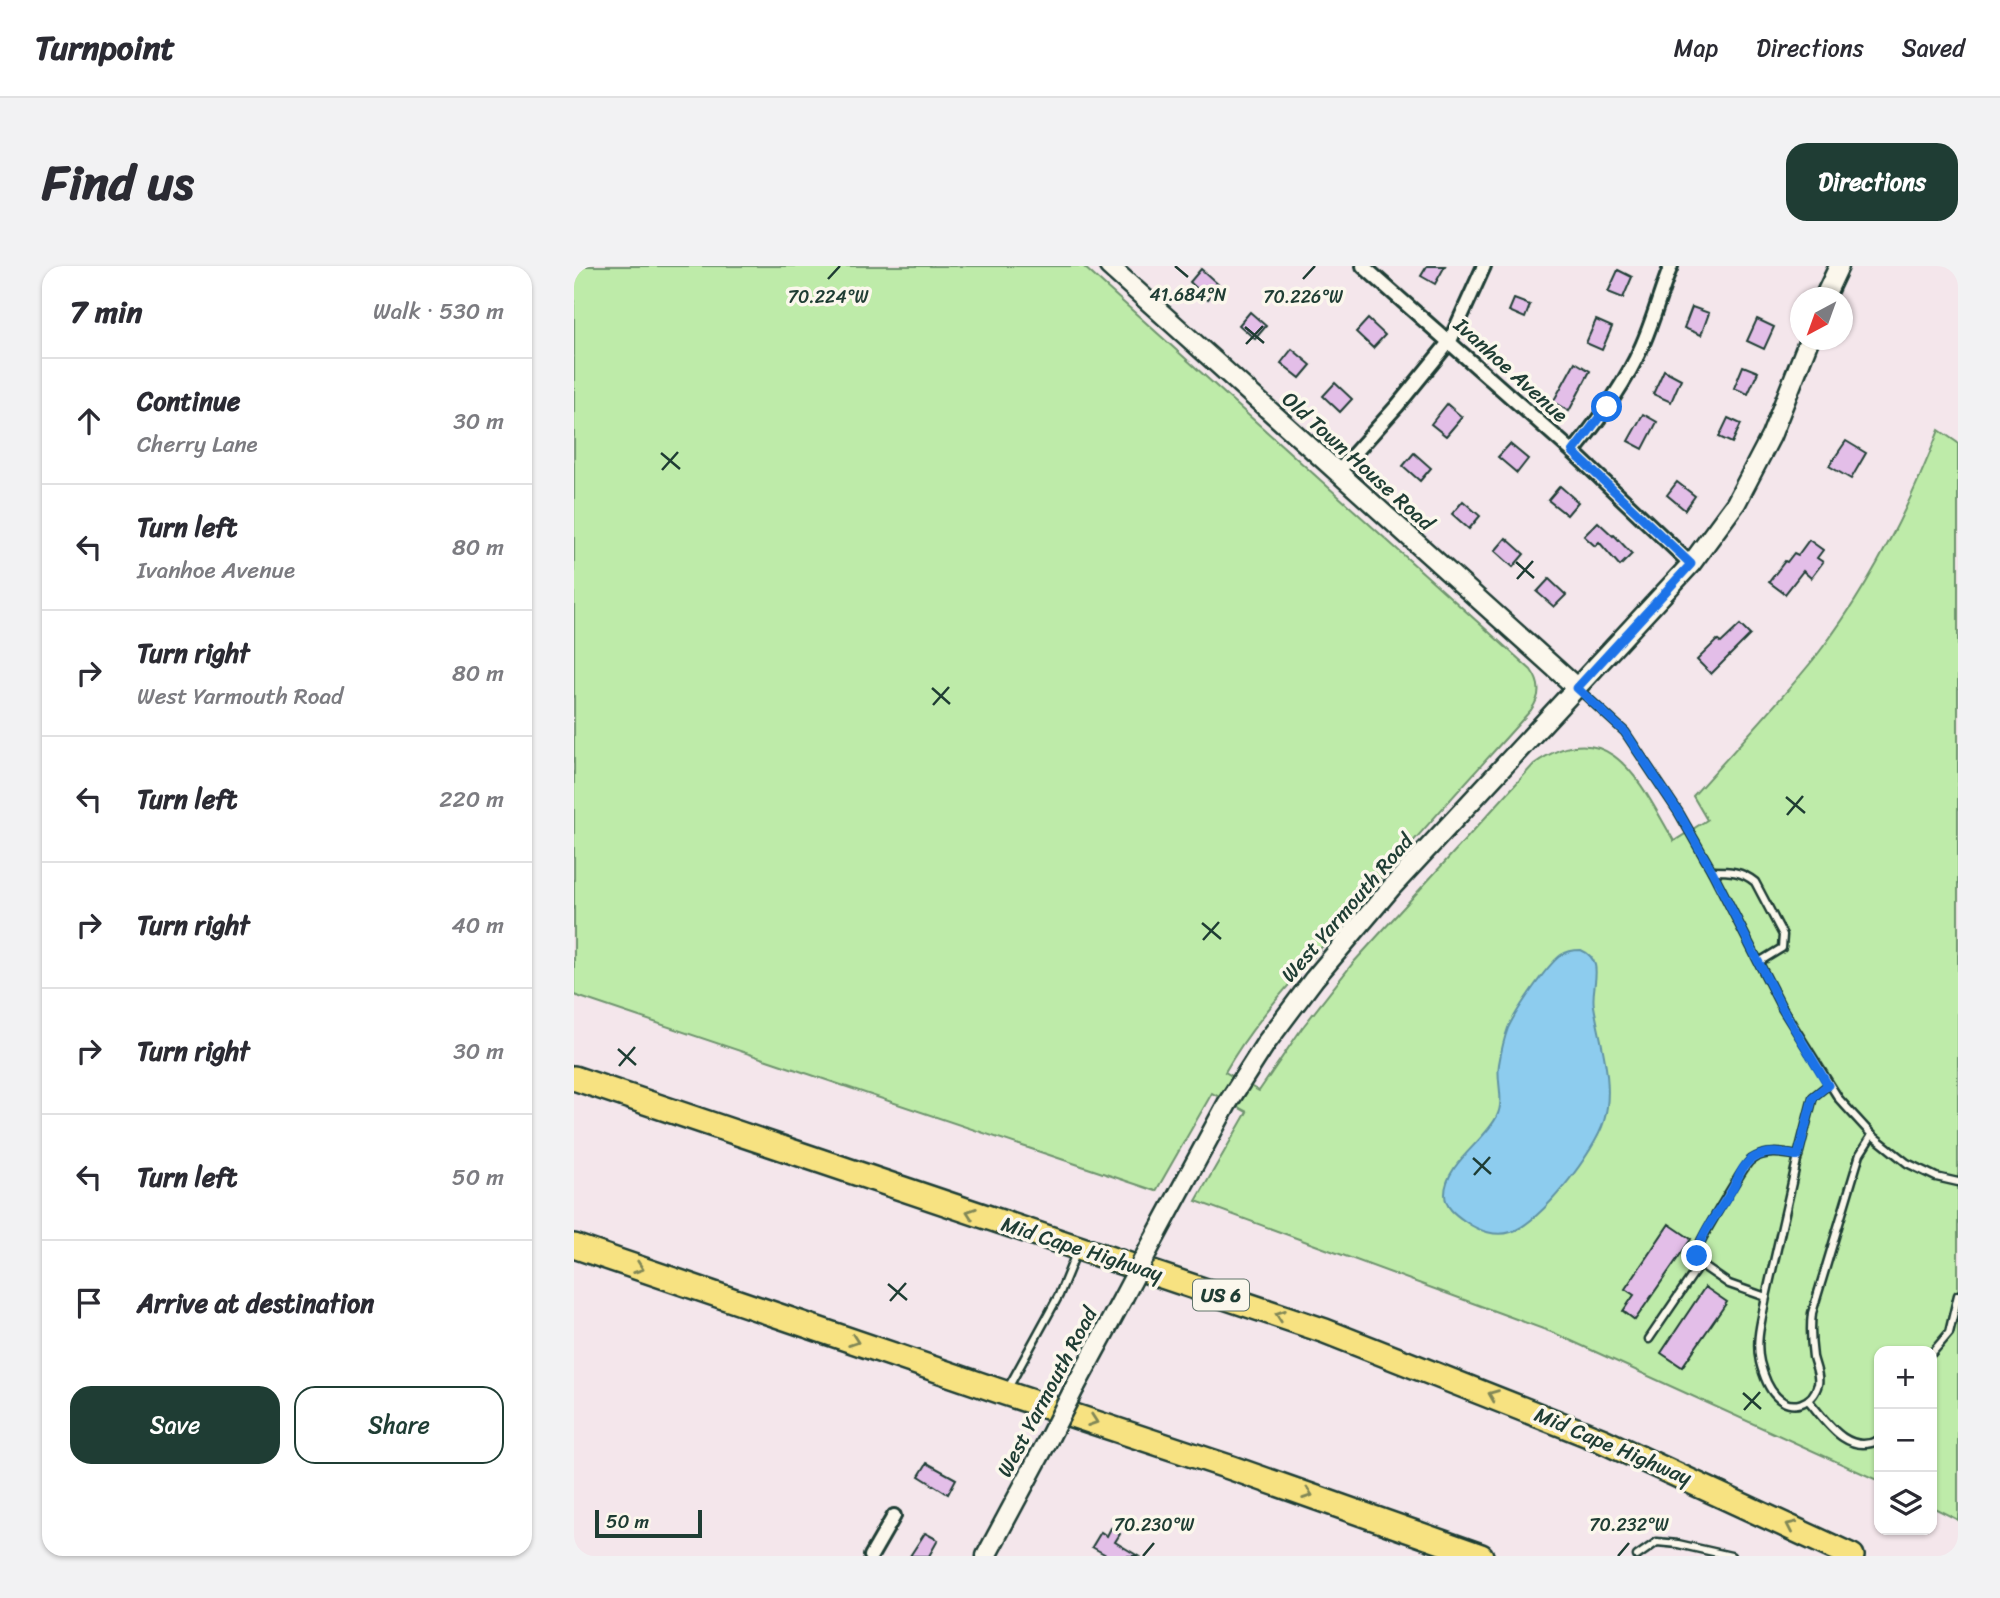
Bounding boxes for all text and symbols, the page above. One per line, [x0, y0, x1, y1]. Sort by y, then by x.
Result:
text: Turnpoint [35, 19, 175, 77]
text: Map [1674, 27, 1718, 69]
text: Directions [1756, 27, 1864, 69]
text: Saved [1902, 27, 1965, 69]
text: Find us [42, 139, 194, 226]
button: Directions [1786, 143, 1958, 221]
text: 41.684°N [1150, 279, 1227, 311]
text: 70.224°W [788, 281, 869, 313]
text: 70.226°W [1263, 281, 1344, 313]
text: 7 min [70, 285, 142, 339]
north arrow [1790, 287, 1853, 350]
text: Walk · 530 m [373, 291, 504, 332]
street label: Ivanhoe Avenue [1444, 307, 1577, 432]
text: Continue [137, 378, 240, 424]
street label: Old Town House Road [1273, 382, 1445, 542]
route start [1591, 391, 1622, 422]
text: 30 m [453, 401, 504, 442]
icon: ahead [70, 402, 108, 440]
text: Cherry Lane [137, 424, 258, 465]
text: Turn left [137, 504, 237, 550]
text: 80 m [452, 527, 504, 568]
icon: left [70, 528, 108, 566]
text: Ivanhoe Avenue [137, 550, 295, 591]
text: Turn right [137, 630, 250, 676]
text: 80 m [452, 653, 504, 694]
icon: right [70, 654, 108, 692]
text: West Yarmouth Road [137, 676, 343, 717]
text: Turn left [137, 776, 237, 822]
text: 220 m [439, 779, 504, 820]
icon: left [70, 780, 108, 818]
street label: West Yarmouth Road [1271, 823, 1424, 991]
text: Turn right [137, 902, 250, 948]
text: 40 m [451, 905, 504, 946]
icon: right [70, 906, 108, 944]
text: Turn right [137, 1028, 250, 1074]
text: 30 m [453, 1031, 504, 1072]
icon: right [70, 1032, 108, 1070]
text: Turn left [137, 1154, 237, 1200]
text: 50 m [452, 1157, 504, 1198]
icon: left [70, 1158, 108, 1196]
street label: Mid Cape Highway [996, 1205, 1168, 1293]
one-way arrow [965, 1207, 977, 1221]
route end [1681, 1240, 1712, 1271]
one-way arrow [632, 1260, 644, 1274]
text: Arrive at destination [137, 1280, 374, 1326]
road number: US 6 [1193, 1280, 1249, 1310]
icon: arrive [70, 1284, 108, 1322]
street label: West Yarmouth Road [986, 1298, 1109, 1484]
one-way arrow [1274, 1309, 1286, 1323]
one-way arrow [847, 1333, 859, 1348]
map controls [1874, 1346, 1937, 1535]
button: + [1874, 1346, 1937, 1409]
button: Save [70, 1386, 280, 1464]
button: Share [294, 1386, 504, 1464]
one-way arrow [1487, 1390, 1499, 1404]
street label: Mid Cape Highway [1528, 1396, 1698, 1496]
button: − [1874, 1409, 1937, 1472]
one-way arrow [1086, 1413, 1098, 1427]
button: layers [1874, 1472, 1937, 1535]
one-way arrow [1302, 1486, 1314, 1500]
text: 50 m [606, 1505, 649, 1538]
scale bar [595, 1507, 702, 1539]
text: 70.230°W [1114, 1509, 1195, 1541]
text: 70.232°W [1589, 1509, 1670, 1541]
one-way arrow [1785, 1520, 1798, 1534]

